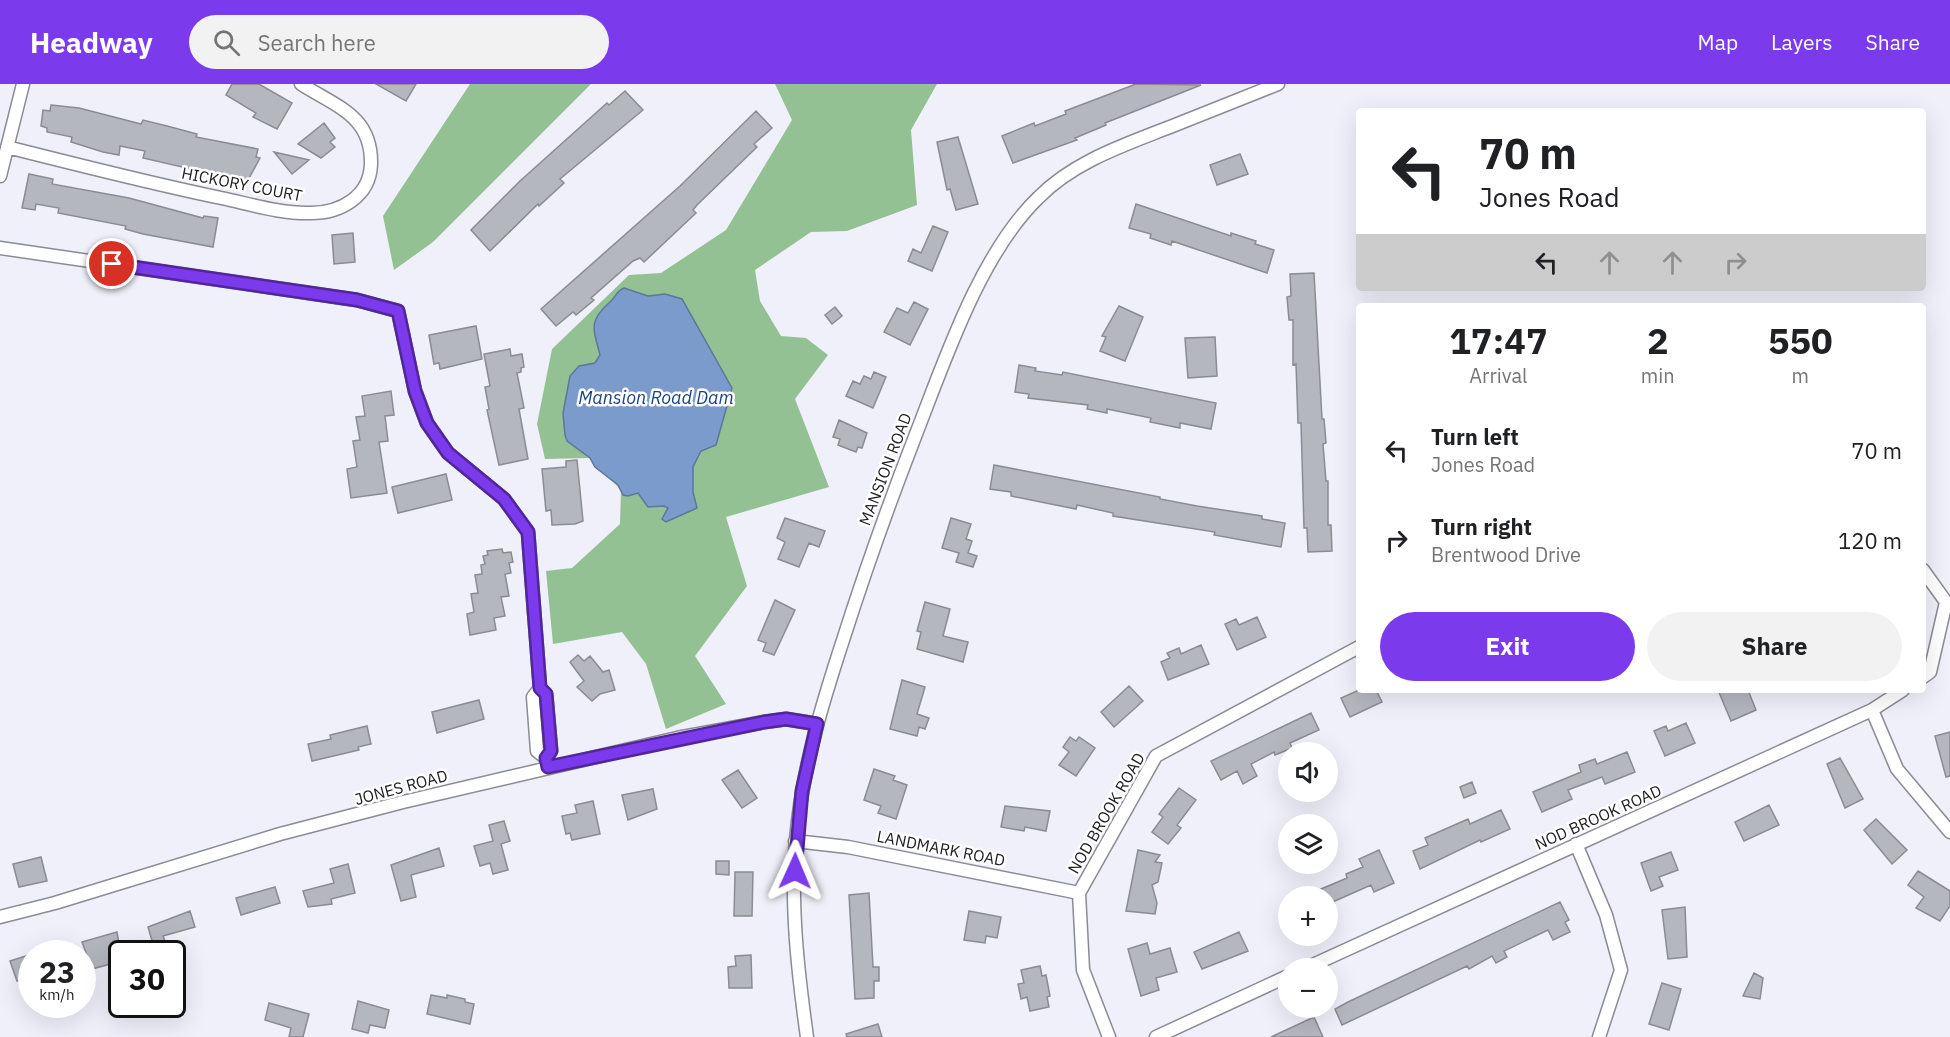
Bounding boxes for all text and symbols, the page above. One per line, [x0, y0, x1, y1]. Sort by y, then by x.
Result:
search box [189, 15, 609, 69]
text: Headway [30, 24, 153, 61]
icon: search [210, 26, 243, 59]
text: Search here [258, 28, 376, 57]
text: Map [1698, 28, 1738, 56]
text: Layers [1771, 28, 1833, 56]
text: Share [1866, 28, 1920, 56]
text: 70 m [1479, 126, 1577, 181]
icon: left [1380, 132, 1458, 210]
street label: HICKORY COURT [180, 162, 304, 206]
text: Jones Road [1479, 179, 1620, 214]
pin [86, 238, 137, 289]
icon: left [1530, 246, 1563, 279]
icon: ahead [1593, 246, 1626, 279]
icon: ahead [1656, 246, 1689, 279]
icon: right [1719, 246, 1752, 279]
icon: arrive [95, 247, 128, 280]
text: 17:47 [1449, 317, 1548, 364]
text: 2 [1647, 317, 1669, 364]
text: 550 [1768, 317, 1833, 364]
text: Arrival [1469, 362, 1528, 389]
text: min [1641, 362, 1675, 389]
text: m [1792, 362, 1809, 389]
water label: Mansion Road Dam [578, 386, 734, 409]
street label: MANSION ROAD [854, 410, 916, 528]
text: Turn left [1431, 422, 1519, 451]
icon: left [1380, 434, 1413, 467]
text: 70 m [1851, 436, 1902, 465]
text: Jones Road [1431, 451, 1535, 478]
text: Turn right [1431, 512, 1532, 541]
icon: right [1380, 524, 1413, 557]
text: 120 m [1838, 526, 1902, 555]
text: Brentwood Drive [1431, 541, 1581, 568]
button: Exit [1380, 612, 1635, 681]
button: Share [1647, 612, 1902, 681]
map controls [1278, 742, 1338, 1018]
button: sound [1278, 742, 1338, 802]
street label: NOD BROOK ROAD [1063, 749, 1149, 877]
street label: JONES ROAD [352, 765, 450, 809]
street label: NOD BROOK ROAD [1532, 780, 1664, 854]
button: layers [1278, 814, 1338, 874]
street label: LANDMARK ROAD [875, 826, 1007, 870]
position arrow [763, 839, 827, 903]
button: + [1278, 886, 1338, 946]
speed limit sign: 30 [108, 940, 186, 1018]
text: 23 [39, 952, 75, 991]
button: − [1278, 958, 1338, 1018]
text: km/h [39, 985, 75, 1004]

